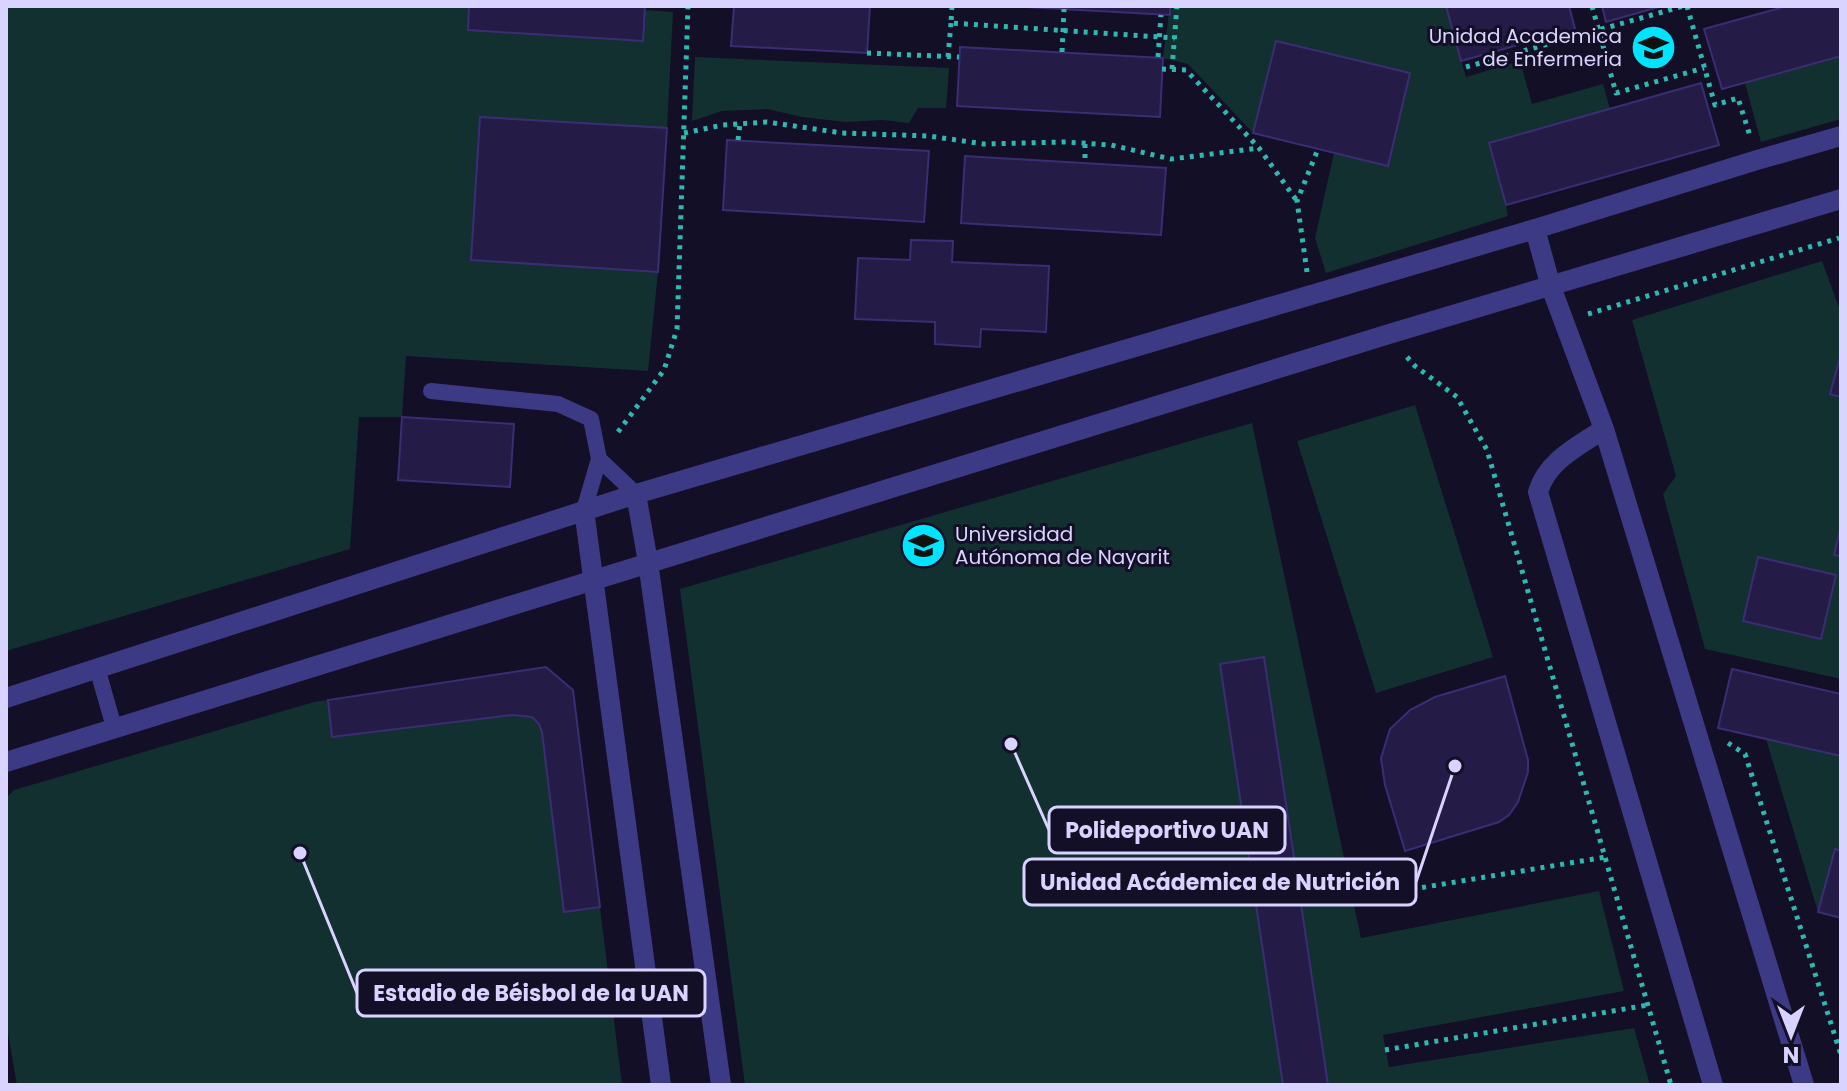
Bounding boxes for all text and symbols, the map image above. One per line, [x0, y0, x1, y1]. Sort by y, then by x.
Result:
place label: Unidad Academica de Enfermeria [1429, 22, 1622, 73]
school or university icon: Unidad Academica de Enfermeria [1629, 23, 1677, 71]
place label: Universidad Autónoma de Nayarit [955, 520, 1170, 571]
school or university icon: Universidad Autónoma de Nayarit [900, 522, 948, 570]
callout: Polideportivo UAN [1049, 807, 1285, 853]
text: Polideportivo UAN [1065, 815, 1269, 846]
callout: Unidad Acádemica de Nutrición [1024, 859, 1416, 905]
text: Unidad Acádemica de Nutrición [1040, 867, 1400, 898]
callout: Estadio de Béisbol de la UAN [357, 970, 705, 1016]
text: Estadio de Béisbol de la UAN [373, 978, 689, 1009]
north arrow [1751, 995, 1831, 1075]
text: N [1783, 1039, 1799, 1070]

